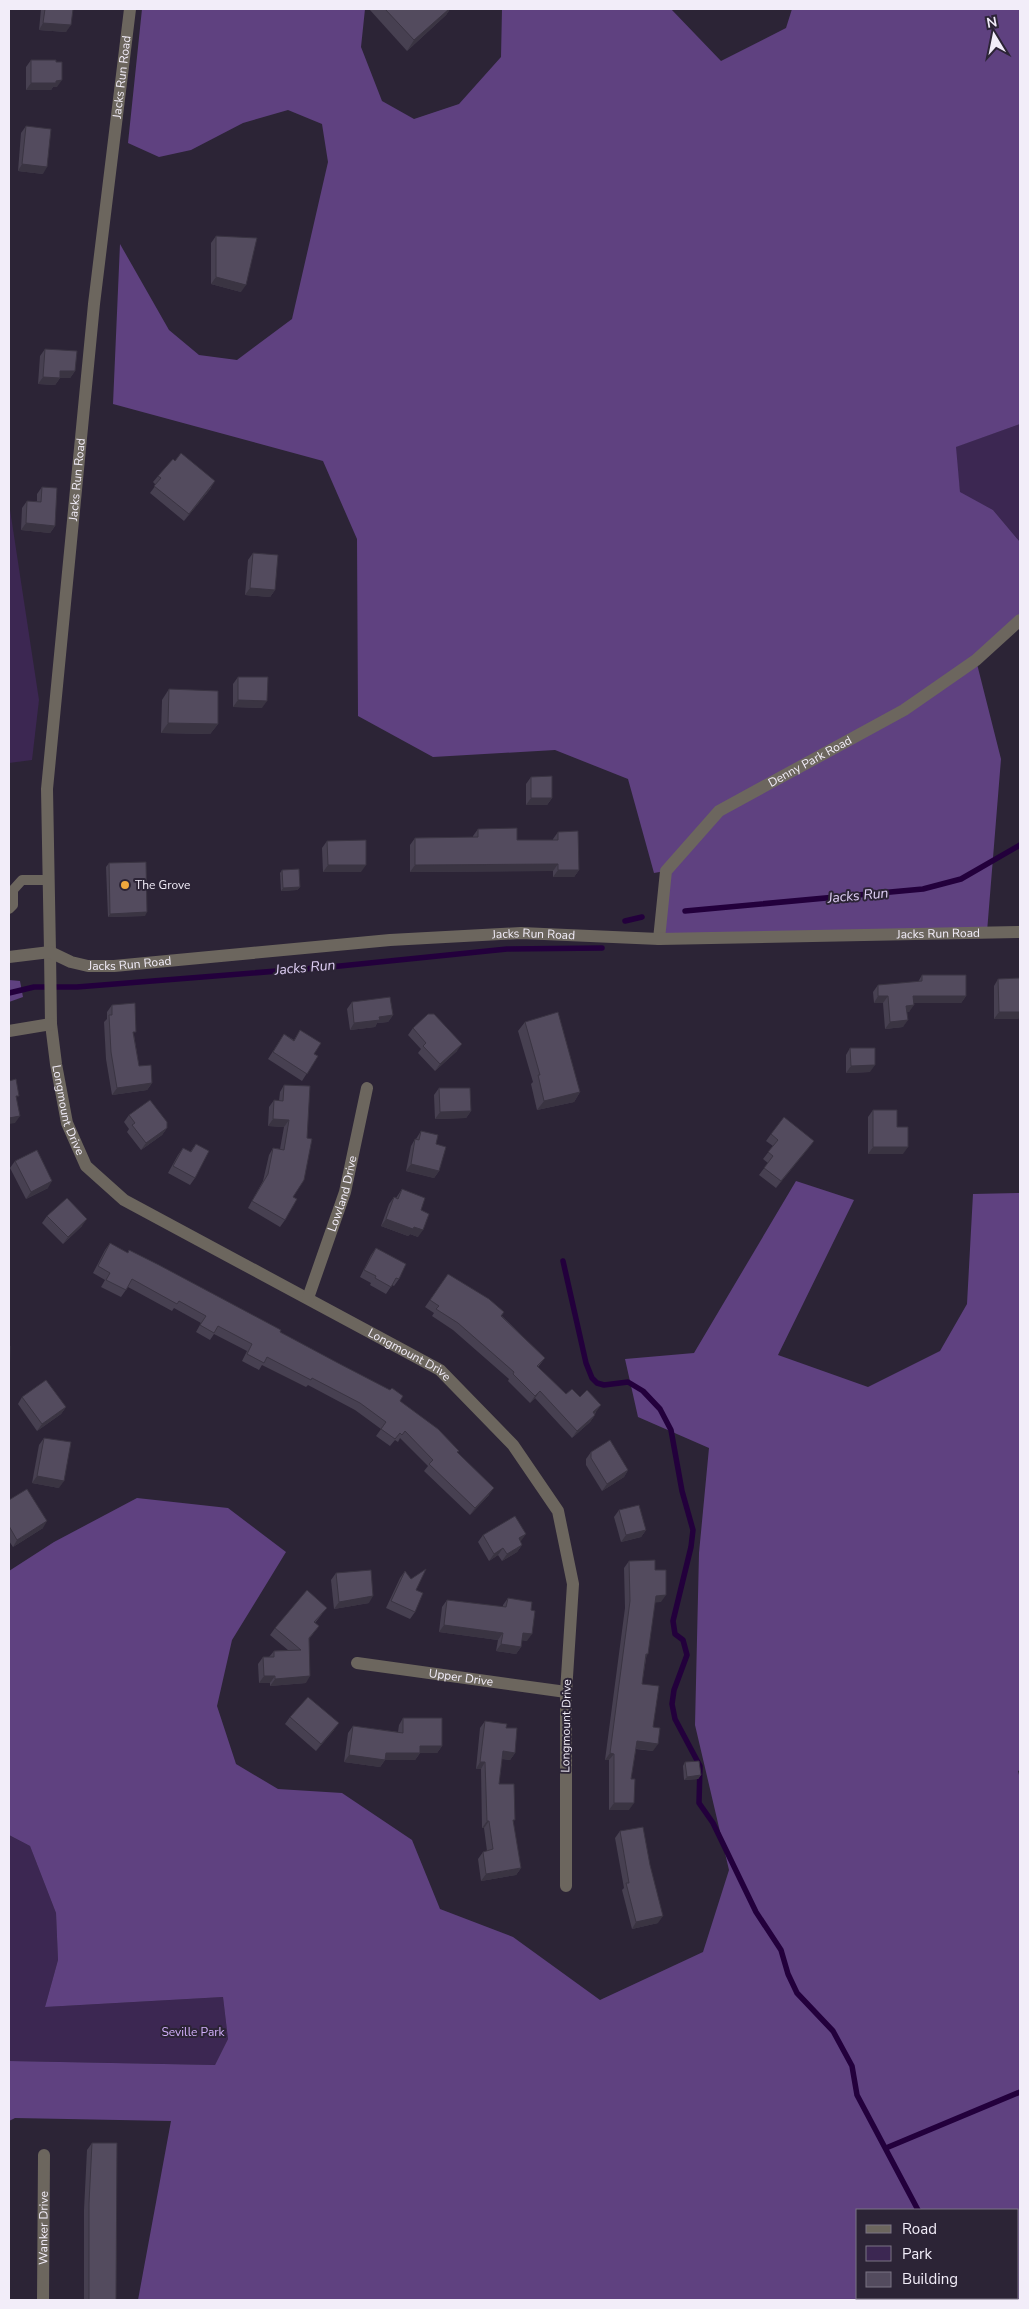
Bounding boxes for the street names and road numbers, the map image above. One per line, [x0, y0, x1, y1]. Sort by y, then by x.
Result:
street label: Jacks Run Road [109, 35, 135, 120]
street label: Jacks Run Road [65, 437, 89, 523]
street label: Denny Park Road [765, 732, 855, 791]
street label: Jacks Run Road [491, 925, 575, 943]
street label: Jacks Run Road [896, 925, 980, 942]
street label: Jacks Run Road [87, 953, 172, 974]
street label: Longmount Drive [48, 1064, 88, 1158]
street label: Lowland Drive [324, 1154, 360, 1234]
street label: Longmount Drive [365, 1325, 454, 1385]
street label: Upper Drive [428, 1665, 494, 1690]
street label: Longmount Drive [557, 1679, 575, 1773]
street label: Wanker Drive [35, 2191, 52, 2265]

